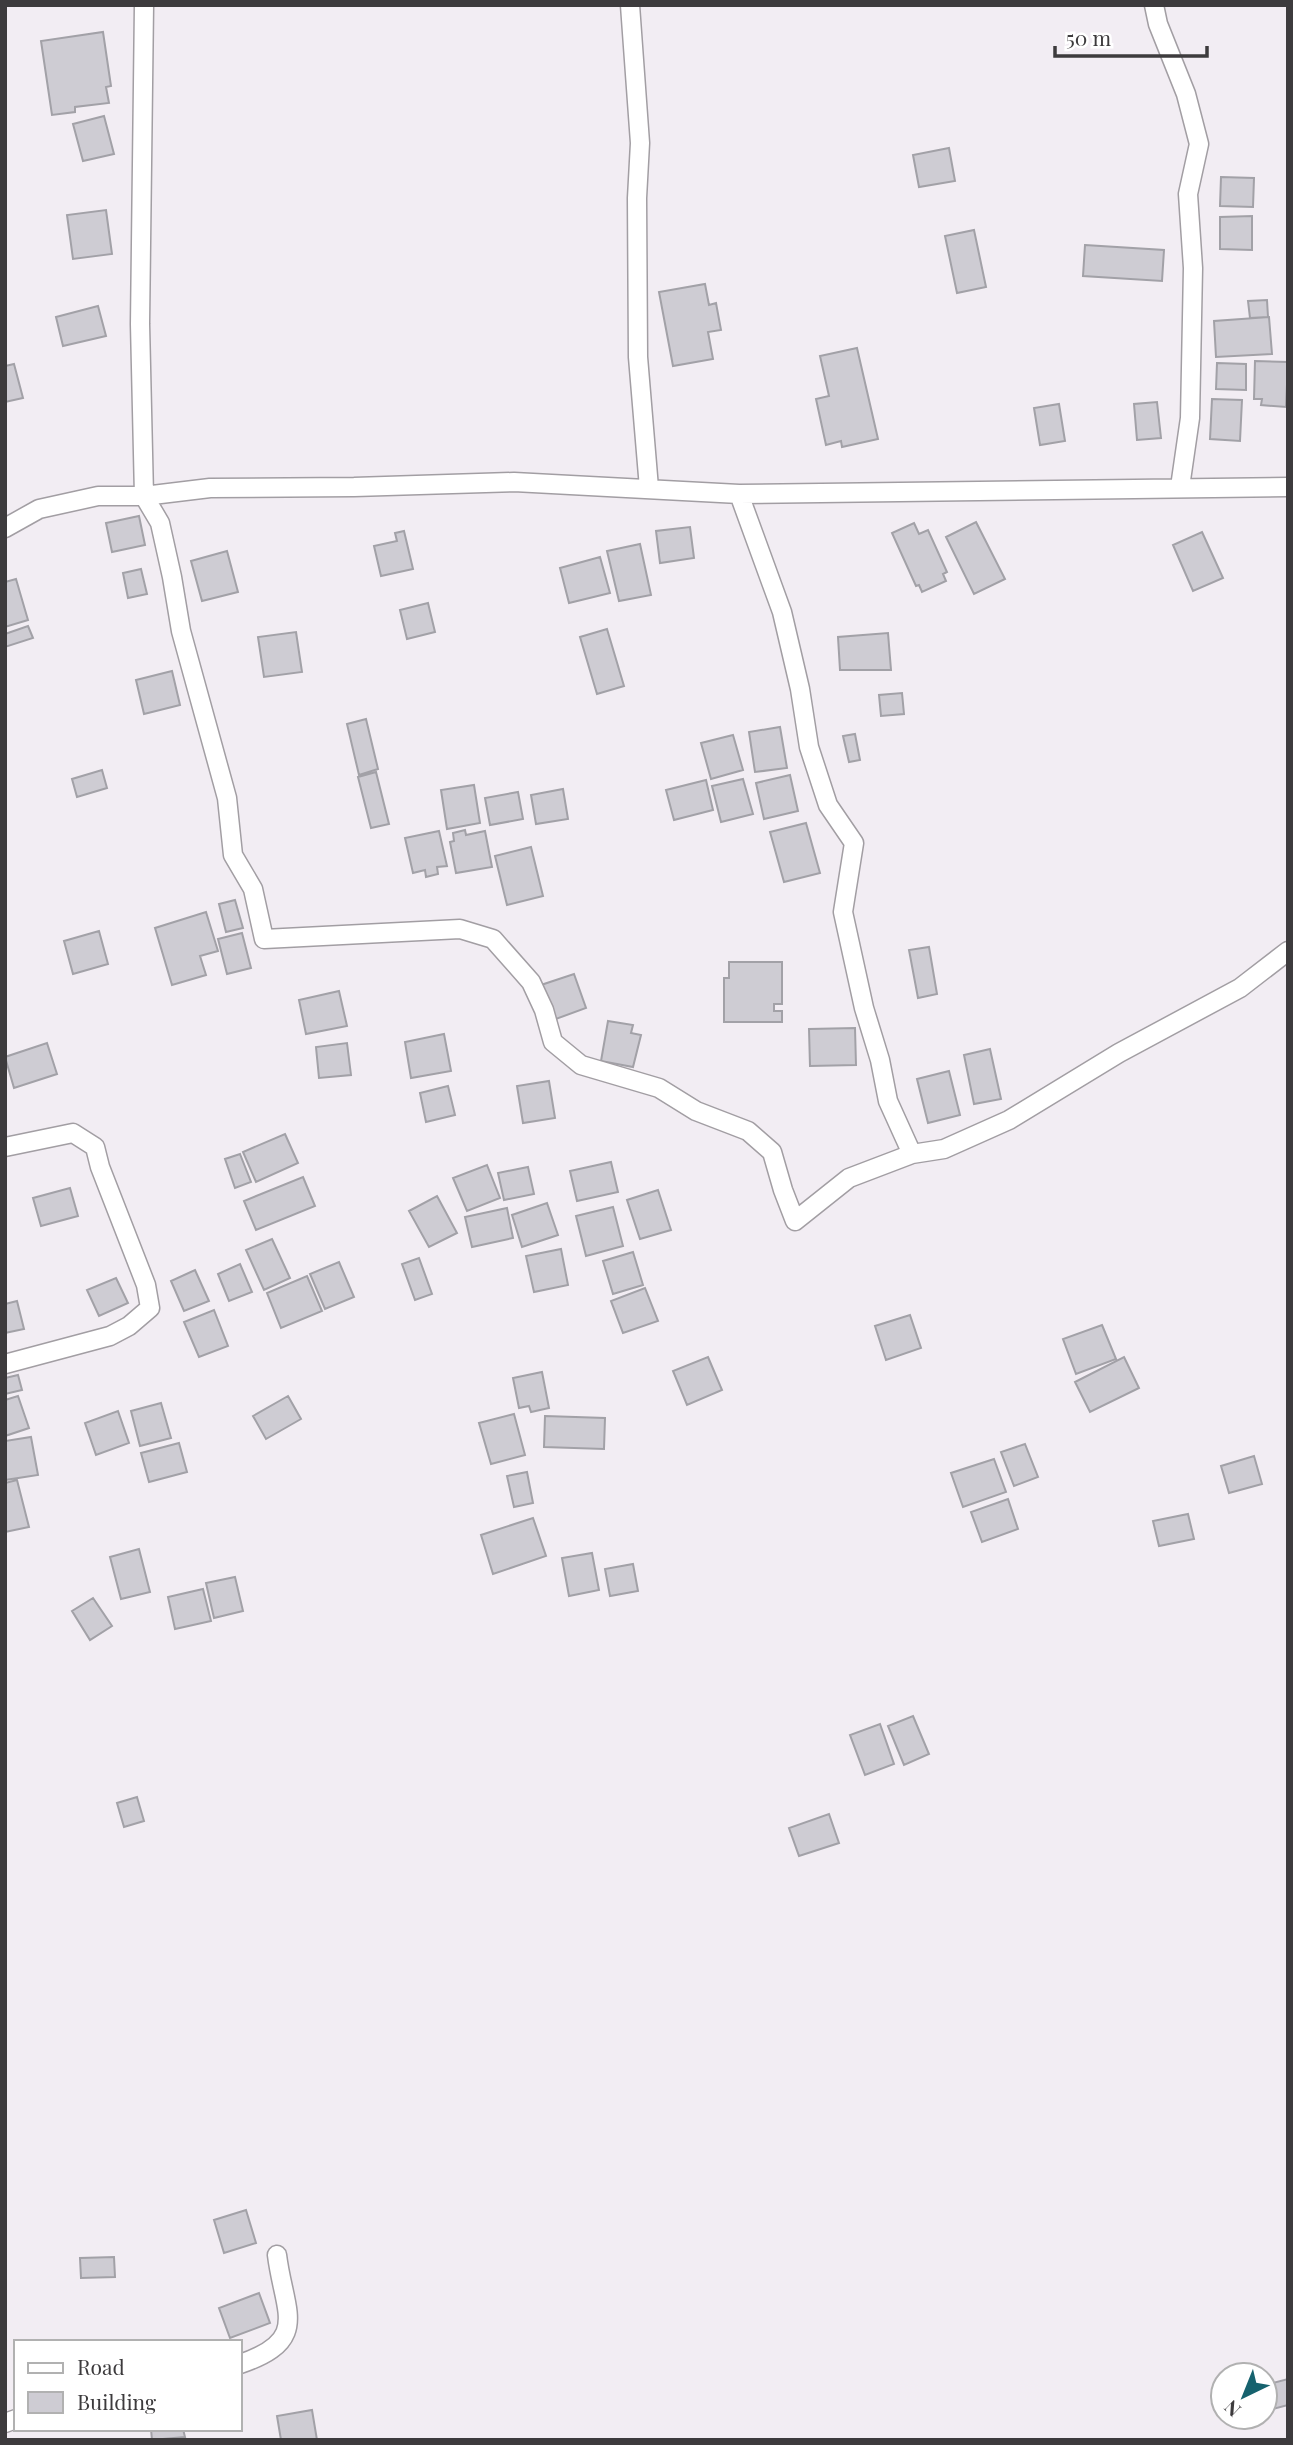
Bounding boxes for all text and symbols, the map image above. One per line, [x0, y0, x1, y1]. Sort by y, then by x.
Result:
scale bar [1055, 14, 1207, 58]
text: 50 m [1066, 23, 1112, 51]
legend [14, 2340, 242, 2431]
text: Road [77, 2352, 125, 2380]
north arrow [1209, 2361, 1279, 2431]
text: Building [77, 2387, 156, 2415]
text: N [1218, 2395, 1246, 2423]

